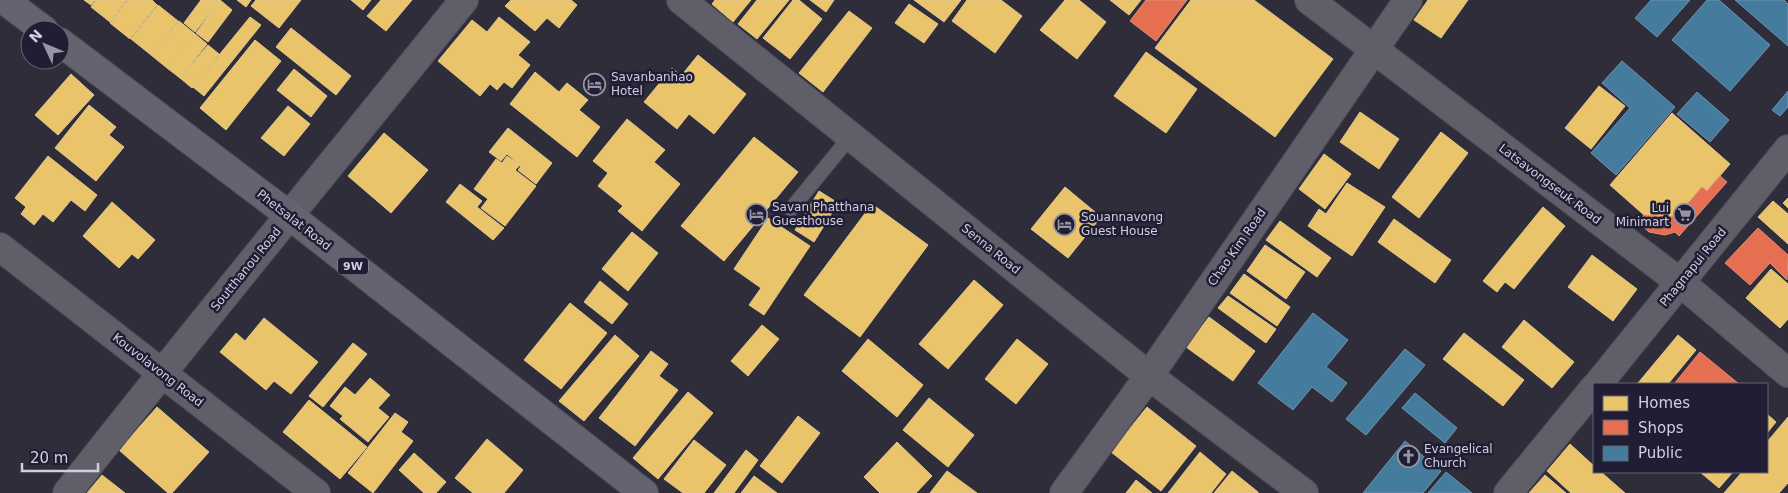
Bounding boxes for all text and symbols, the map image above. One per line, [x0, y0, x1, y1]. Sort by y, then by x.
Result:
north arrow [20, 20, 70, 70]
text: N [26, 26, 45, 46]
place label: Savanbanhao Hotel [611, 70, 693, 98]
hotel icon: Savanbanhao Hotel [583, 72, 607, 96]
street label: Latsavongseuk Road [1496, 141, 1604, 227]
street label: Phetsalat Road [254, 187, 334, 253]
place label: Savan Phatthana Guesthouse [772, 200, 874, 228]
place label: Lui Minimart [1616, 201, 1669, 229]
hotel icon: Savan Phatthana Guesthouse [744, 202, 768, 226]
supermarket icon: Lui Minimart [1673, 203, 1697, 227]
street label: Chao Kim Road [1205, 206, 1269, 288]
place label: Souannavong Guest House [1081, 210, 1163, 238]
hotel icon: Souannavong Guest House [1053, 212, 1077, 236]
street label: Senna Road [959, 221, 1023, 277]
street label: Soutthanou Road [208, 224, 284, 314]
street label: Phagnapui Road [1657, 225, 1729, 309]
road number: 9W [338, 258, 368, 274]
street label: Kouvolavong Road [110, 330, 206, 410]
legend [1593, 383, 1768, 473]
text: Homes [1638, 394, 1690, 412]
text: Shops [1638, 419, 1684, 437]
scale bar [22, 440, 99, 472]
place label: Evangelical Church [1424, 442, 1493, 470]
church icon: Evangelical Church [1396, 444, 1420, 468]
text: Public [1638, 444, 1682, 462]
text: 20 m [30, 449, 68, 467]

